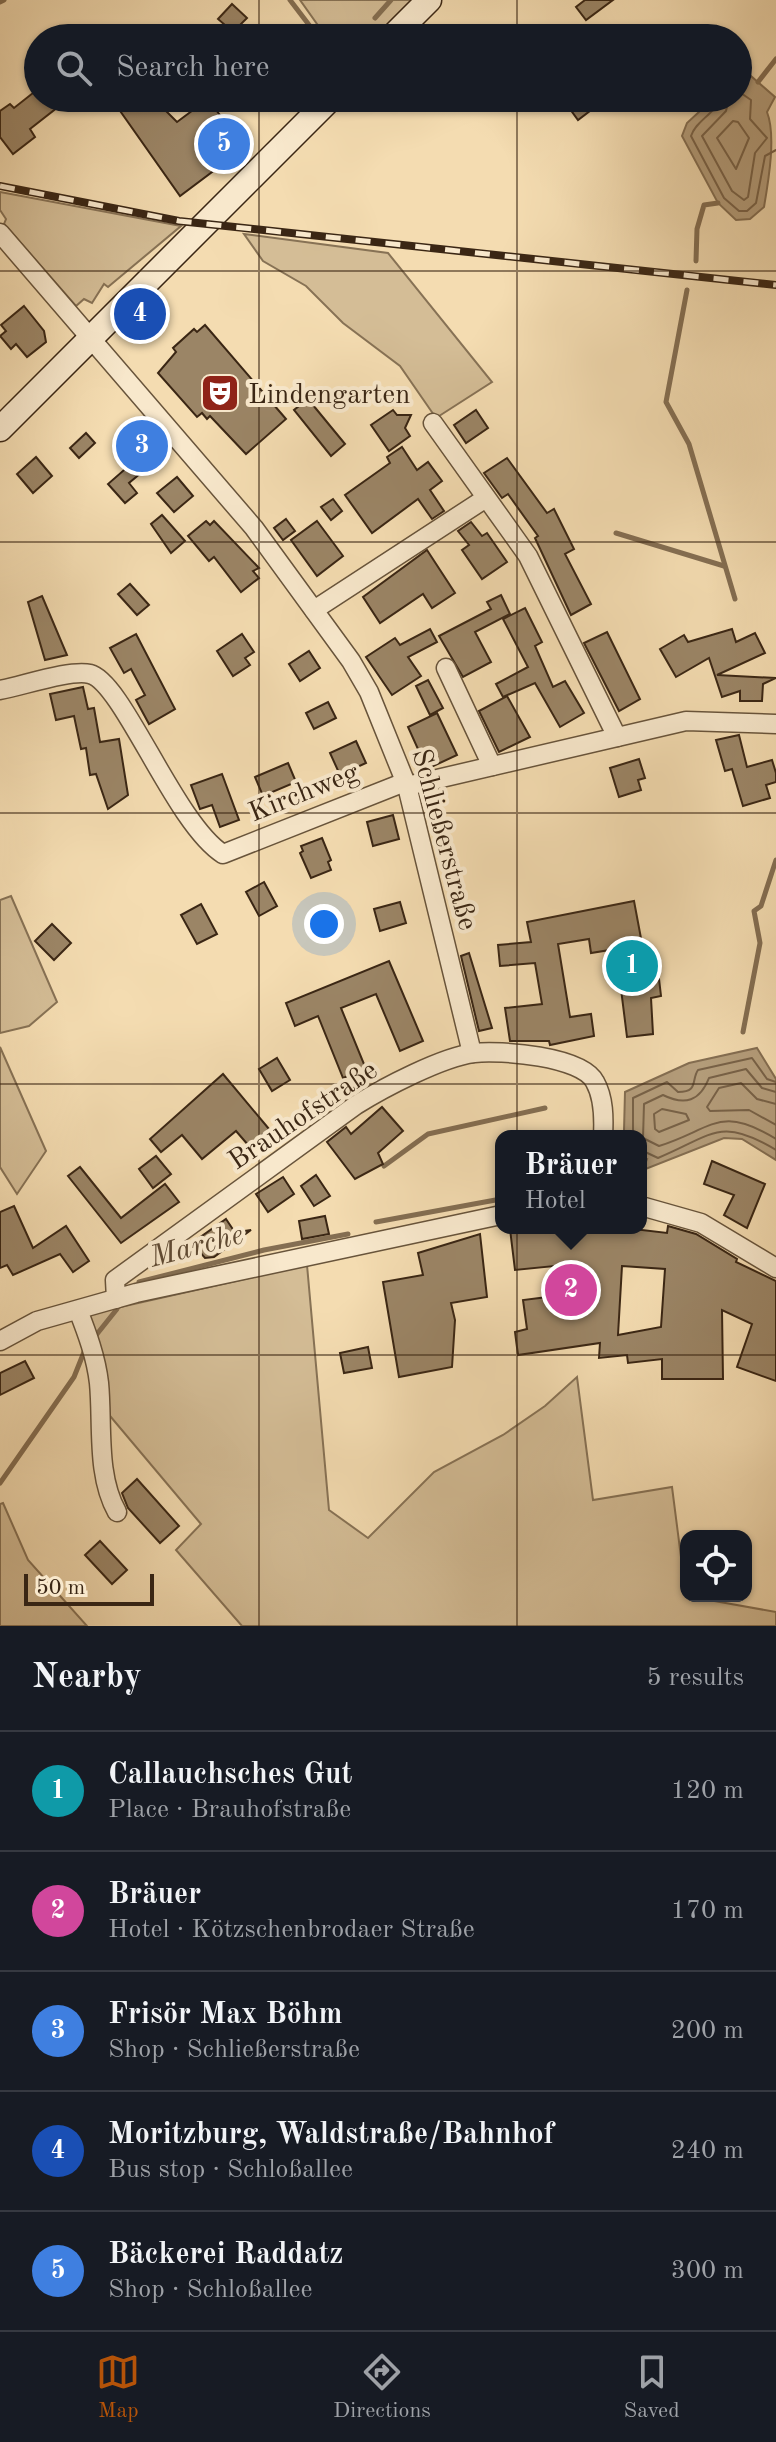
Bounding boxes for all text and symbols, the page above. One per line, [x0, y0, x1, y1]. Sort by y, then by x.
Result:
search box [24, 24, 752, 112]
icon: search [52, 46, 96, 90]
text: Search here [116, 53, 270, 83]
pin: 5 [198, 114, 250, 174]
pin: 4 [114, 284, 166, 344]
theatre icon: Lindengarten [199, 372, 241, 414]
place label: Lindengarten [248, 382, 410, 410]
pin: 3 [116, 416, 168, 476]
street label: Schließerstraße [405, 746, 481, 934]
street label: Kirchweg [245, 759, 363, 828]
your location [304, 904, 344, 944]
pin: 1 [606, 936, 658, 996]
street label: Brauhofstraße [224, 1057, 383, 1176]
popup [495, 1130, 647, 1234]
text: Bräuer [524, 1151, 618, 1181]
text: Hotel [524, 1188, 586, 1214]
water label: Marche [145, 1220, 247, 1274]
pin: 2 [545, 1260, 597, 1320]
map controls [680, 1530, 752, 1602]
button: locate [680, 1530, 752, 1602]
scale bar [24, 1570, 154, 1606]
text: 50 m [36, 1577, 85, 1599]
text: Nearby [32, 1661, 142, 1695]
text: 5 results [646, 1665, 744, 1691]
text: Callauchsches Gut [108, 1760, 352, 1790]
text: 1 [50, 1778, 66, 1804]
text: 120 m [671, 1778, 744, 1804]
text: Place · Brauhofstraße [108, 1797, 351, 1823]
text: Bräuer [108, 1880, 201, 1910]
text: 2 [50, 1898, 66, 1924]
text: 170 m [671, 1898, 744, 1924]
text: Hotel · Kötzschenbrodaer Straße [108, 1917, 475, 1943]
text: Frisör Max Böhm [108, 2000, 343, 2030]
text: 3 [50, 2018, 66, 2044]
text: 200 m [671, 2018, 744, 2044]
text: Shop · Schließerstraße [108, 2037, 360, 2063]
text: Moritzburg, Waldstraße/Bahnhof [108, 2120, 554, 2150]
text: 4 [50, 2138, 66, 2164]
text: 240 m [671, 2138, 744, 2164]
text: Bus stop · Schloßallee [108, 2157, 353, 2183]
text: Bäckerei Raddatz [108, 2240, 343, 2270]
text: 5 [50, 2258, 66, 2284]
text: 300 m [671, 2258, 744, 2284]
text: Shop · Schloßallee [108, 2277, 312, 2303]
tab: Map [96, 2350, 140, 2425]
tab: Directions [333, 2350, 431, 2425]
tab: Saved [624, 2350, 680, 2425]

